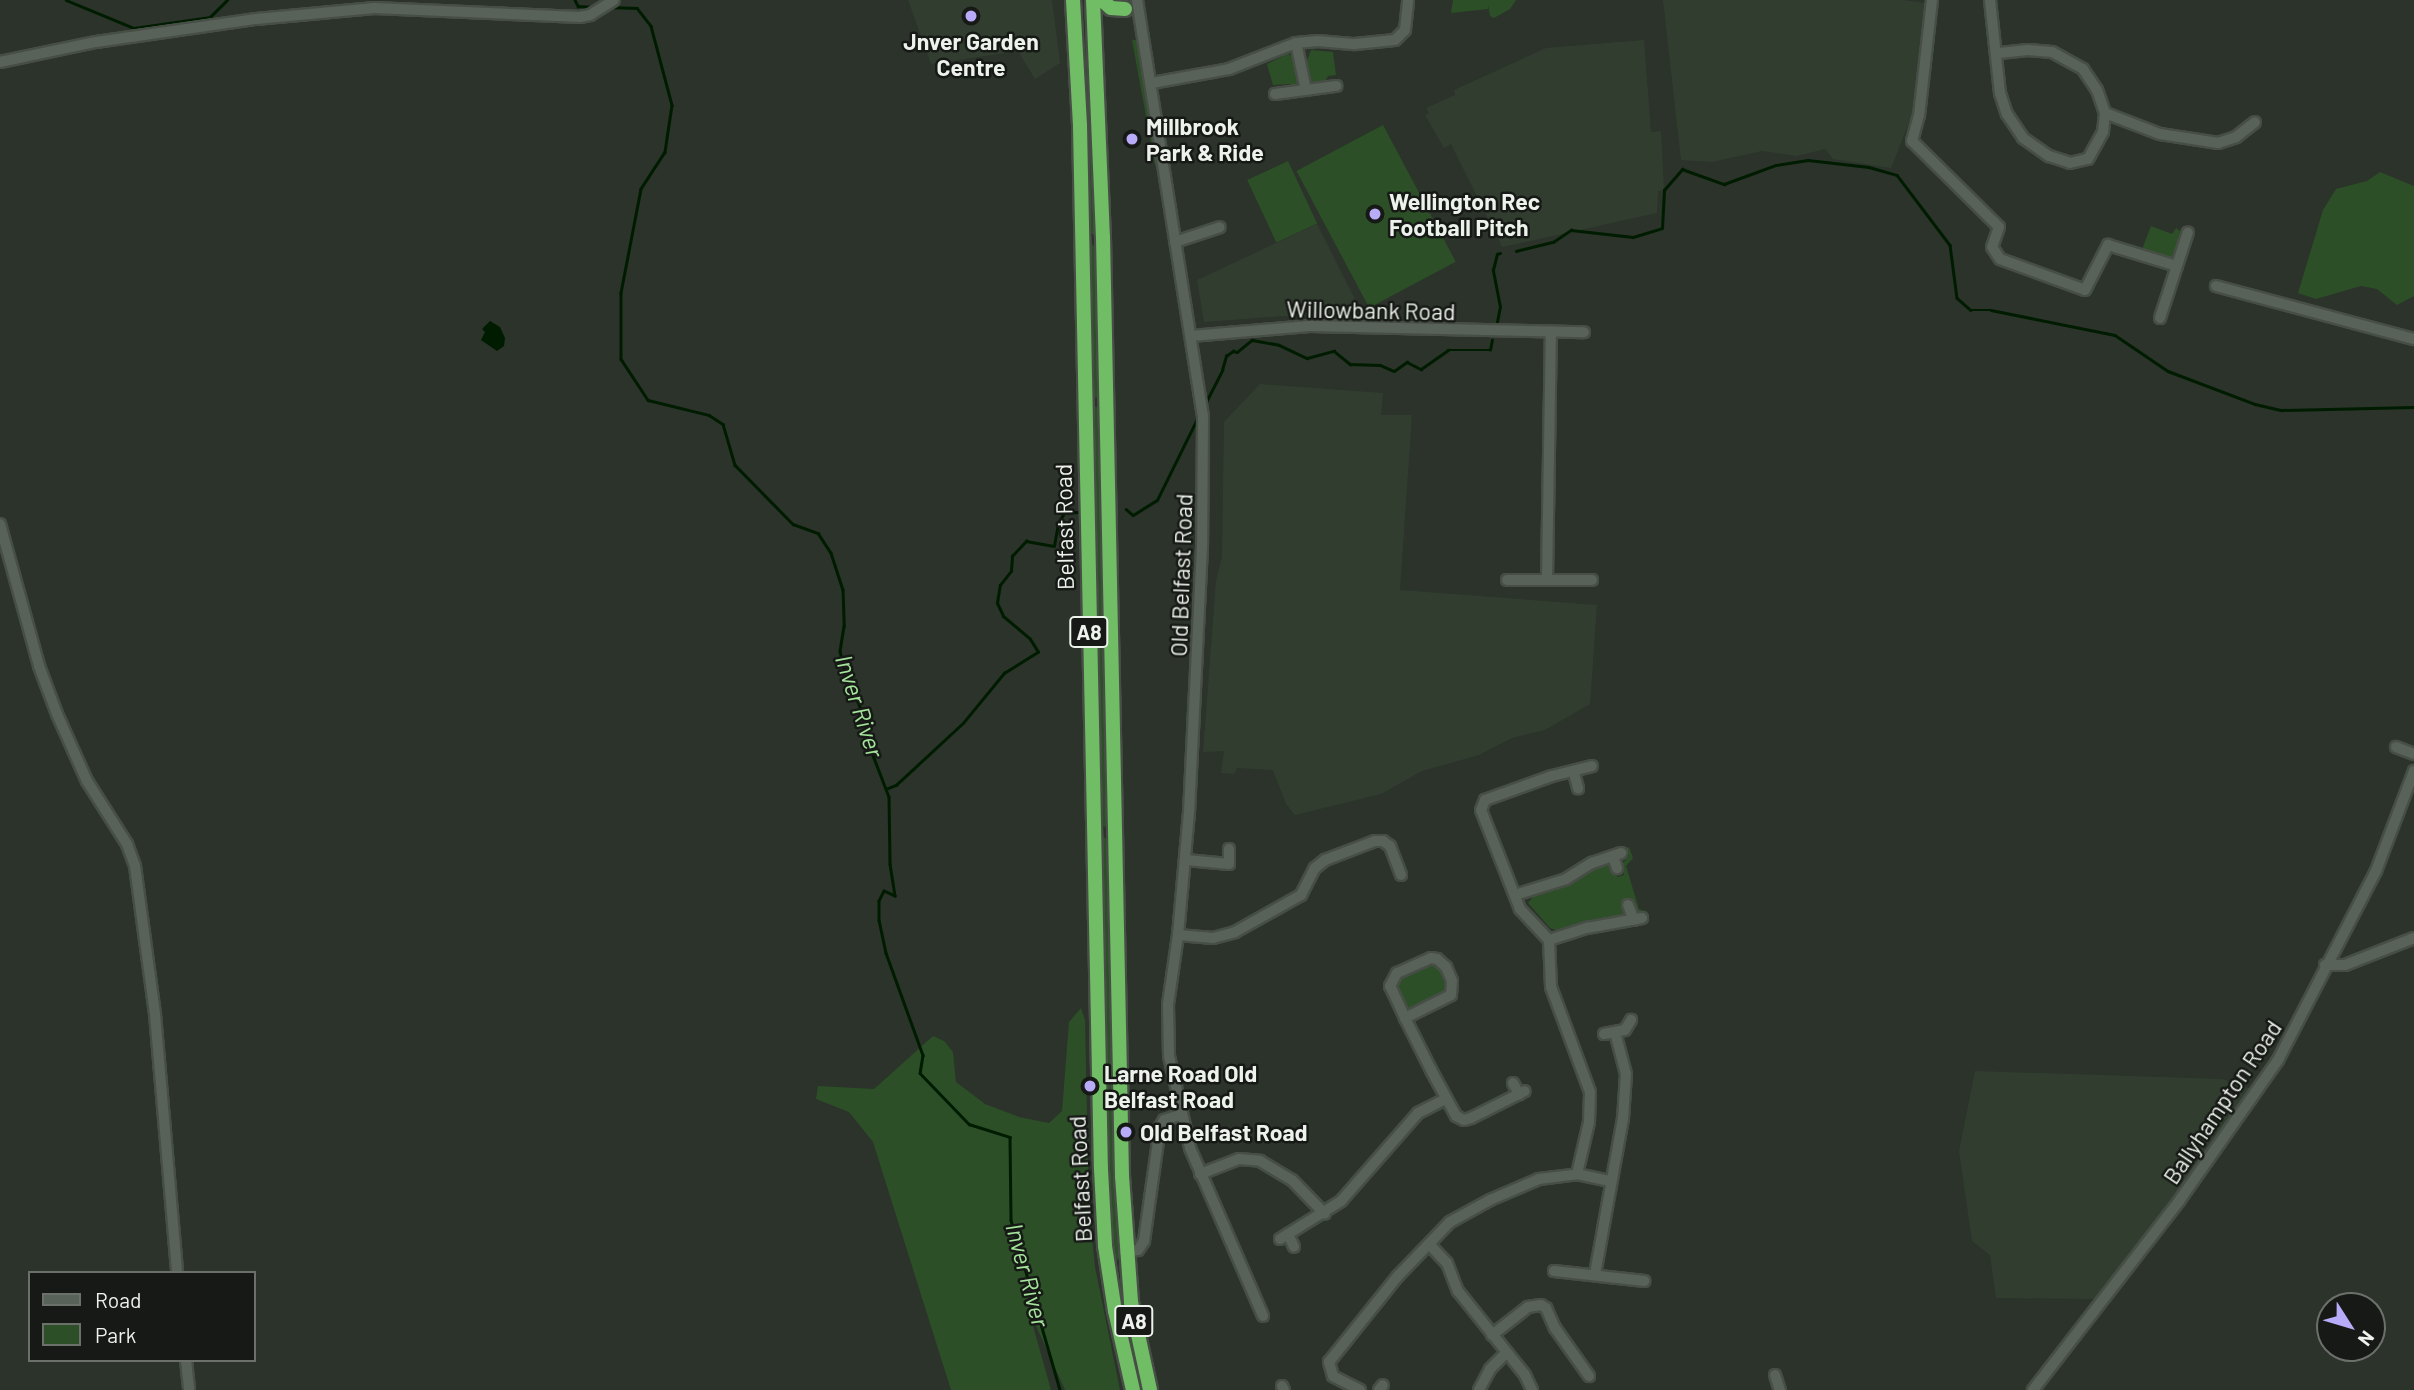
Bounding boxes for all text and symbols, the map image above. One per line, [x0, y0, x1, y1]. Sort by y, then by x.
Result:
marker: Jnver Garden Centre [963, 8, 979, 24]
place label: Jnver Garden Centre [903, 27, 1039, 81]
place label: Millbrook Park & Ride [1146, 112, 1264, 166]
marker: Millbrook Park & Ride [1124, 131, 1140, 147]
place label: Wellington Rec Football Pitch [1389, 187, 1540, 241]
marker: Wellington Rec Football Pitch [1367, 206, 1383, 222]
street label: Willowbank Road [1286, 295, 1456, 325]
street label: Belfast Road [1049, 464, 1079, 590]
street label: Old Belfast Road [1164, 493, 1198, 657]
road number: A8 [1068, 614, 1110, 650]
water label: Inver River [830, 651, 890, 761]
street label: Ballyhampton Road [2157, 1015, 2287, 1189]
place label: Larne Road Old Belfast Road [1104, 1059, 1257, 1113]
marker: Larne Road Old Belfast Road [1082, 1078, 1098, 1094]
street label: Belfast Road [1063, 1115, 1097, 1243]
place label: Old Belfast Road [1140, 1118, 1308, 1146]
marker: Old Belfast Road [1118, 1124, 1134, 1140]
water label: Inver River [1000, 1220, 1056, 1330]
legend [28, 1271, 256, 1362]
text: Road [95, 1287, 141, 1312]
north arrow [2316, 1292, 2386, 1362]
road number: A8 [1113, 1304, 1155, 1338]
text: Park [95, 1322, 136, 1347]
text: N [2354, 1327, 2380, 1351]

